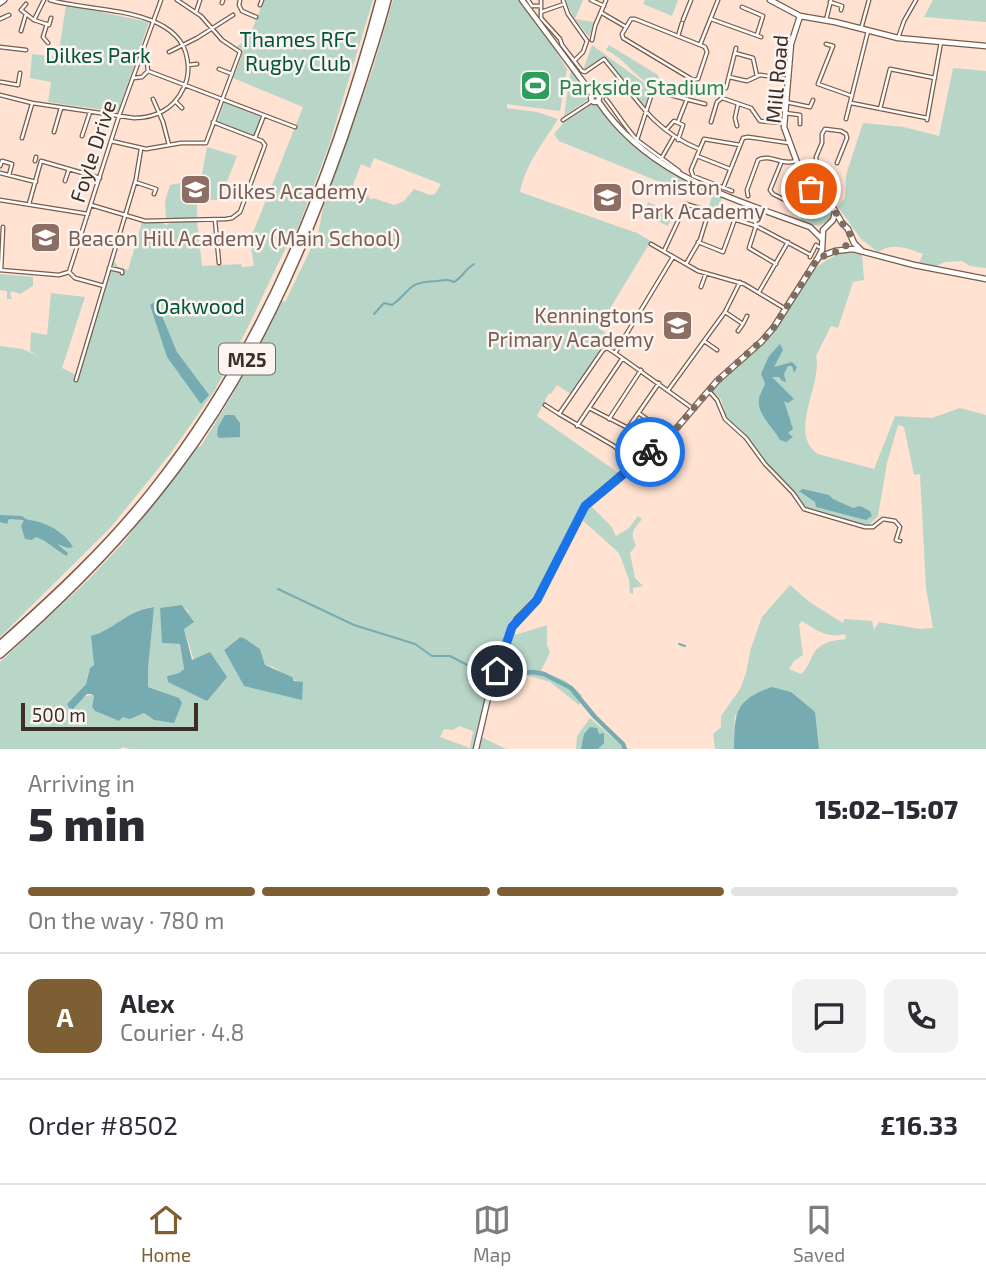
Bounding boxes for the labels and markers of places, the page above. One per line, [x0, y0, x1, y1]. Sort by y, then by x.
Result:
sports icon: Parkside Stadium [519, 69, 553, 103]
place label: Parkside Stadium [559, 74, 725, 99]
pin [781, 159, 841, 219]
school or university icon: Dilkes Academy [178, 173, 212, 207]
place label: Ormiston Park Academy [631, 174, 766, 223]
place label: Dilkes Academy [218, 178, 368, 203]
school or university icon: Ormiston Park Academy [591, 181, 625, 215]
school or university icon: Beacon Hill Academy (Main School) [28, 220, 62, 254]
place label: Beacon Hill Academy (Main School) [68, 225, 400, 250]
place label: Kenningtons Primary Academy [487, 302, 654, 351]
school or university icon: Kenningtons Primary Academy [660, 309, 694, 343]
pin [467, 641, 527, 701]

